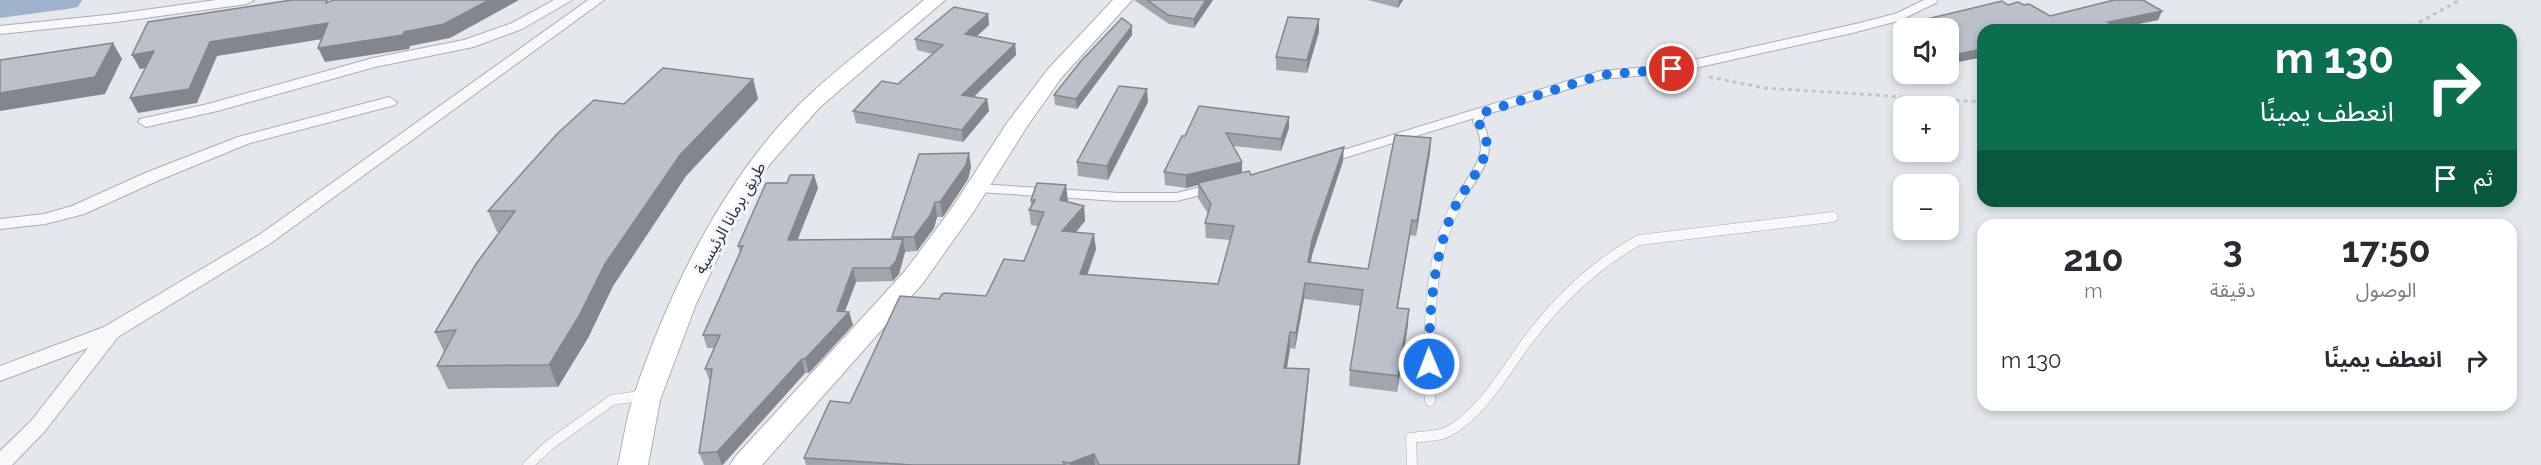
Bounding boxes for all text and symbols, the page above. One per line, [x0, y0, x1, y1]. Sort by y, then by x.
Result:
map controls [1893, 18, 1959, 240]
button: sound [1893, 18, 1959, 84]
text: 130 m [2275, 34, 2394, 83]
pin [1646, 43, 1697, 94]
icon: right [2415, 48, 2493, 126]
icon: arrive [1655, 52, 1688, 85]
button: + [1893, 96, 1959, 162]
text: انعطف يمينًا [2260, 96, 2394, 127]
street label: طريق برمانا الرئيسية [690, 159, 771, 278]
icon: arrive [2429, 162, 2462, 195]
text: ثم [2474, 165, 2493, 191]
button: − [1893, 174, 1959, 240]
text: 3 [2223, 228, 2243, 270]
text: 17:50 [2342, 228, 2431, 270]
text: 210 [2063, 237, 2124, 279]
text: دقيقة [2210, 278, 2255, 302]
text: الوصول [2356, 278, 2417, 302]
text: m [2084, 279, 2103, 303]
position arrow [1397, 332, 1461, 396]
icon: right [2460, 344, 2493, 377]
text: انعطف يمينًا [2324, 346, 2442, 372]
text: 130 m [2001, 347, 2061, 373]

